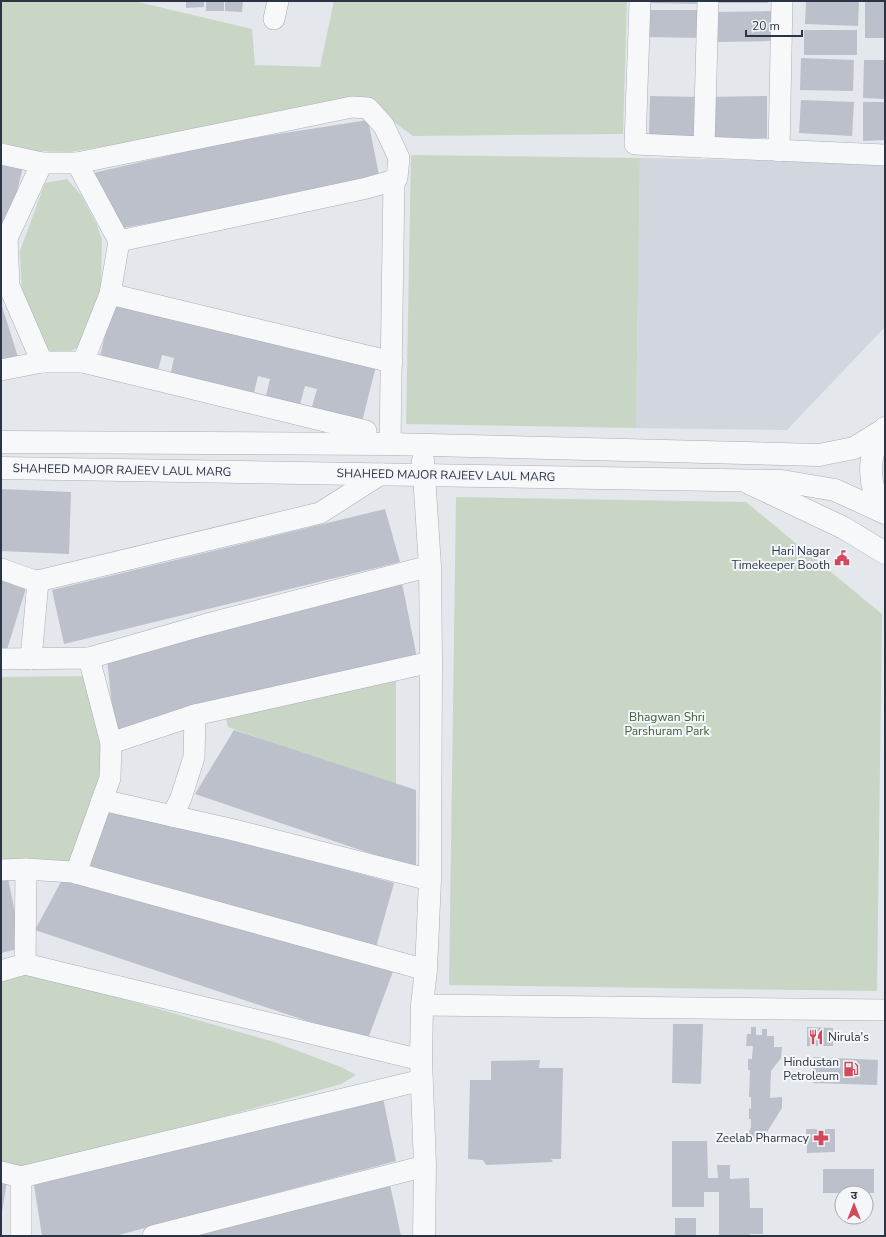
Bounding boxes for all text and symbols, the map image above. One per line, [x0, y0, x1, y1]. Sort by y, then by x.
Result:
scale bar [746, 12, 802, 38]
text: 20 m [752, 18, 780, 34]
street label: SHAHEED MAJOR RAJEEV LAUL MARG [12, 460, 232, 480]
street label: SHAHEED MAJOR RAJEEV LAUL MARG [336, 465, 556, 485]
place label: Hari Nagar Timekeeper Booth [732, 543, 831, 573]
public building icon: Hari Nagar Timekeeper Booth [833, 549, 851, 567]
park label: Bhagwan Shri Parshuram Park [624, 709, 711, 739]
restaurant icon: Nirula's [807, 1028, 825, 1046]
place label: Nirula's [828, 1029, 869, 1045]
place label: Hindustan Petroleum [783, 1054, 839, 1084]
fuel station icon: Hindustan Petroleum [842, 1060, 860, 1078]
pharmacy icon: Zeelab Pharmacy [812, 1129, 830, 1147]
place label: Zeelab Pharmacy [716, 1130, 810, 1146]
north arrow [834, 1185, 874, 1225]
text: उ [851, 1188, 858, 1203]

